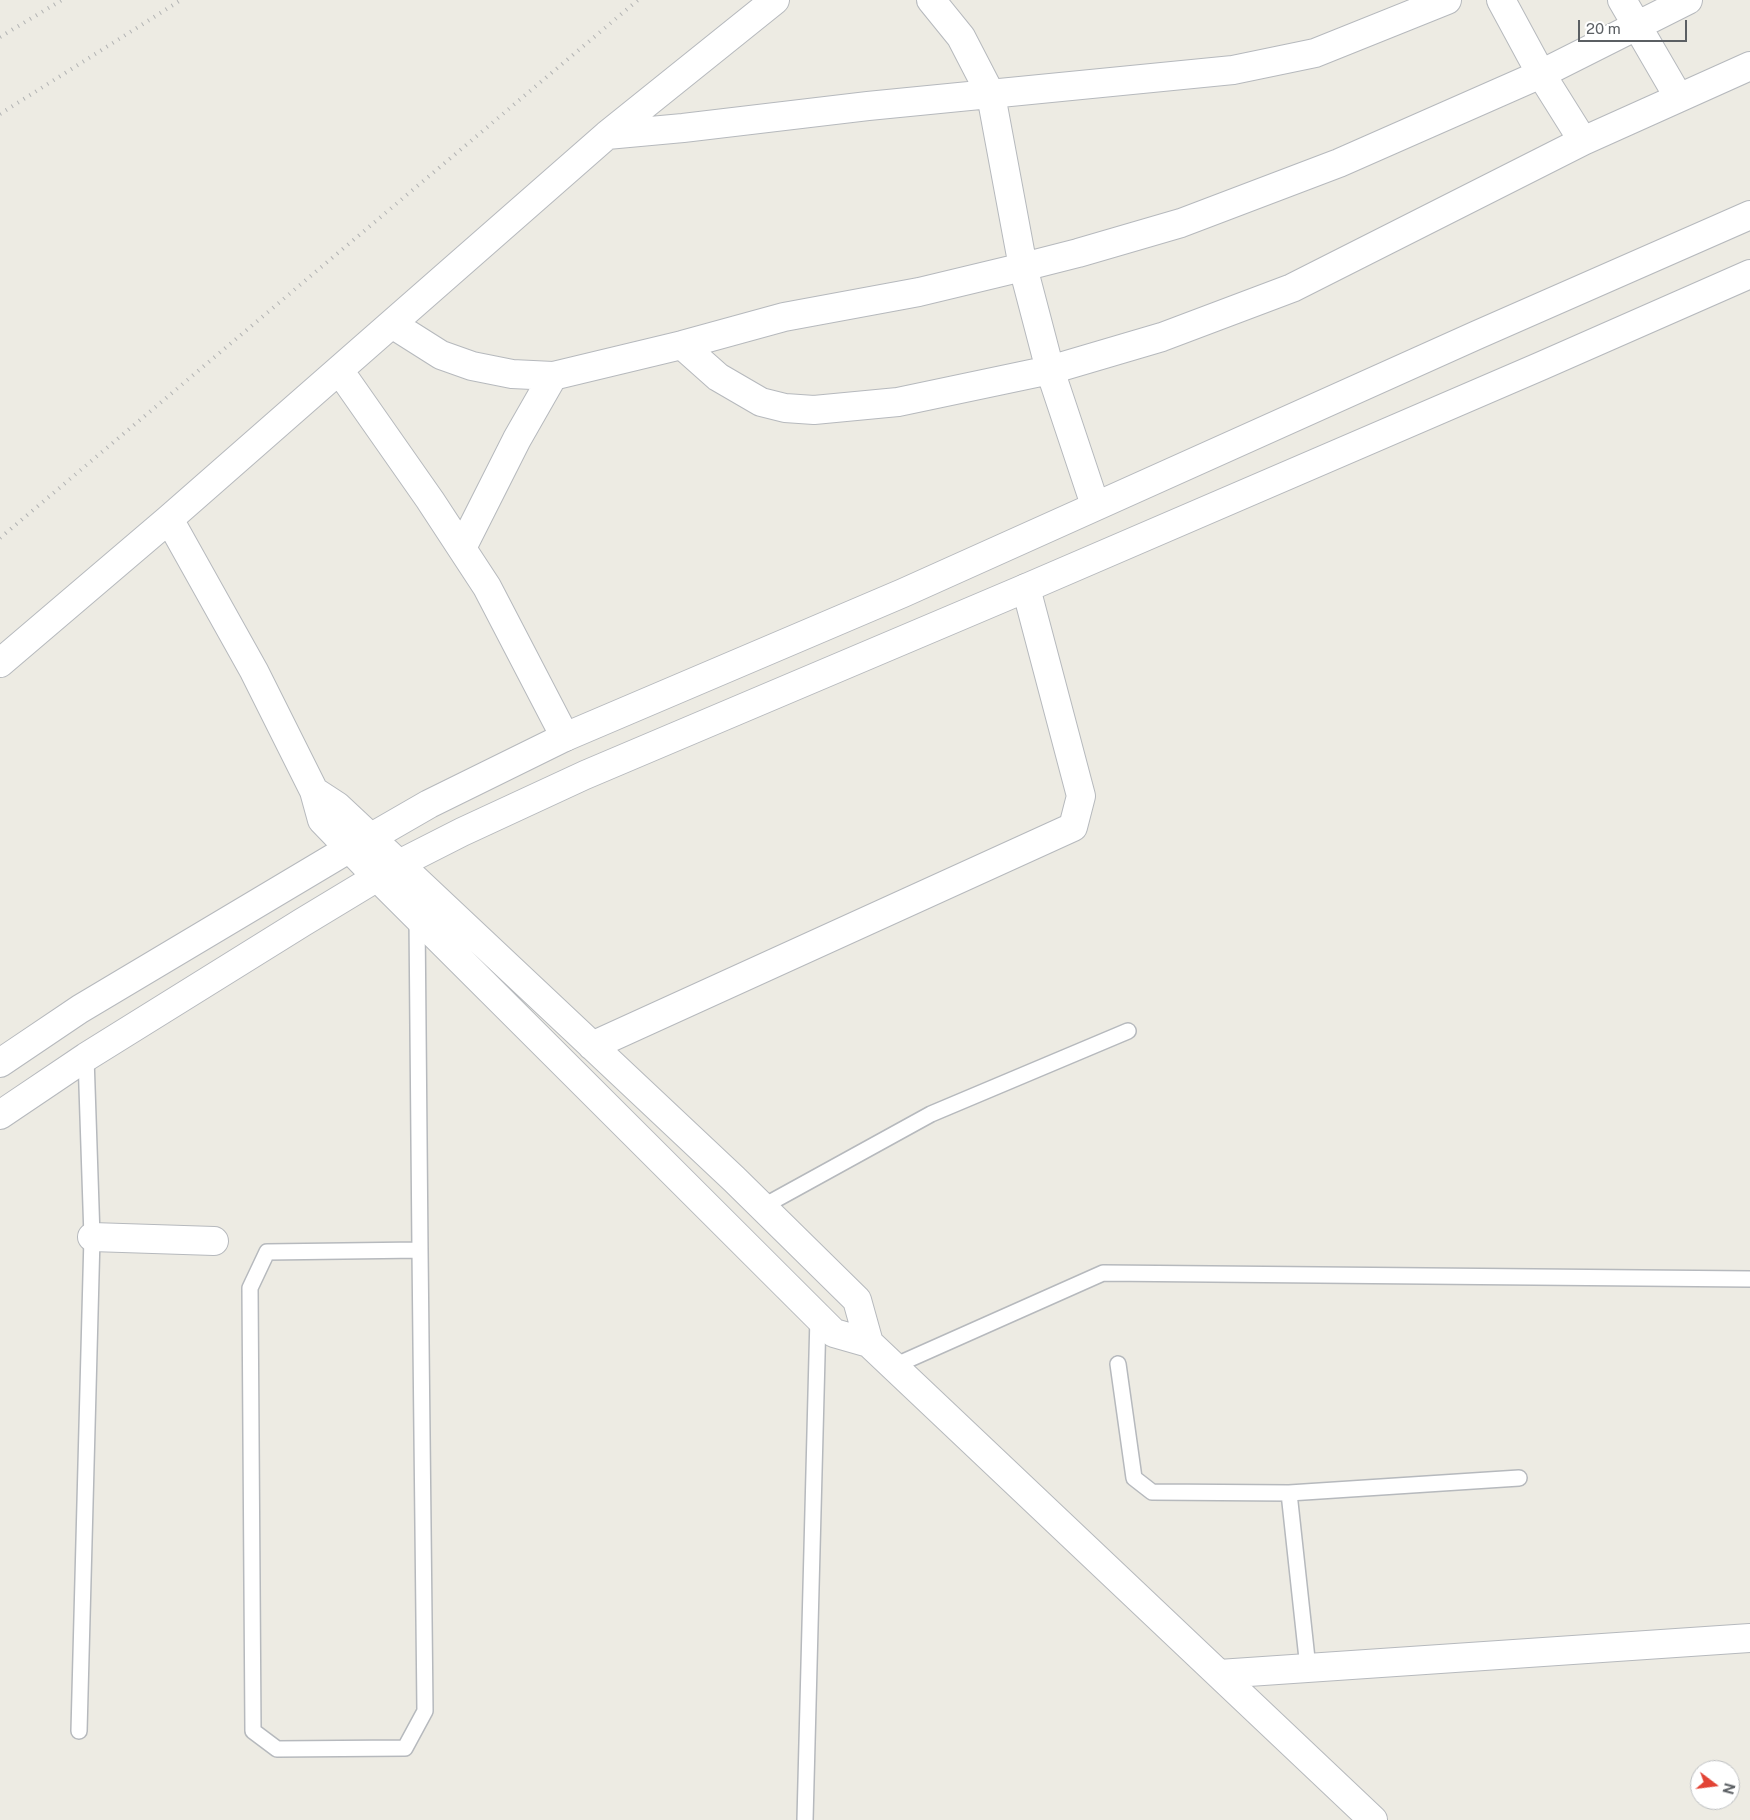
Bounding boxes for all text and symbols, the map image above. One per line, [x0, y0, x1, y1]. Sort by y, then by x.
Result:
scale bar [1580, 10, 1689, 42]
text: 20 m [1586, 20, 1621, 37]
north arrow [1690, 1760, 1740, 1810]
text: N [1719, 1781, 1738, 1796]

